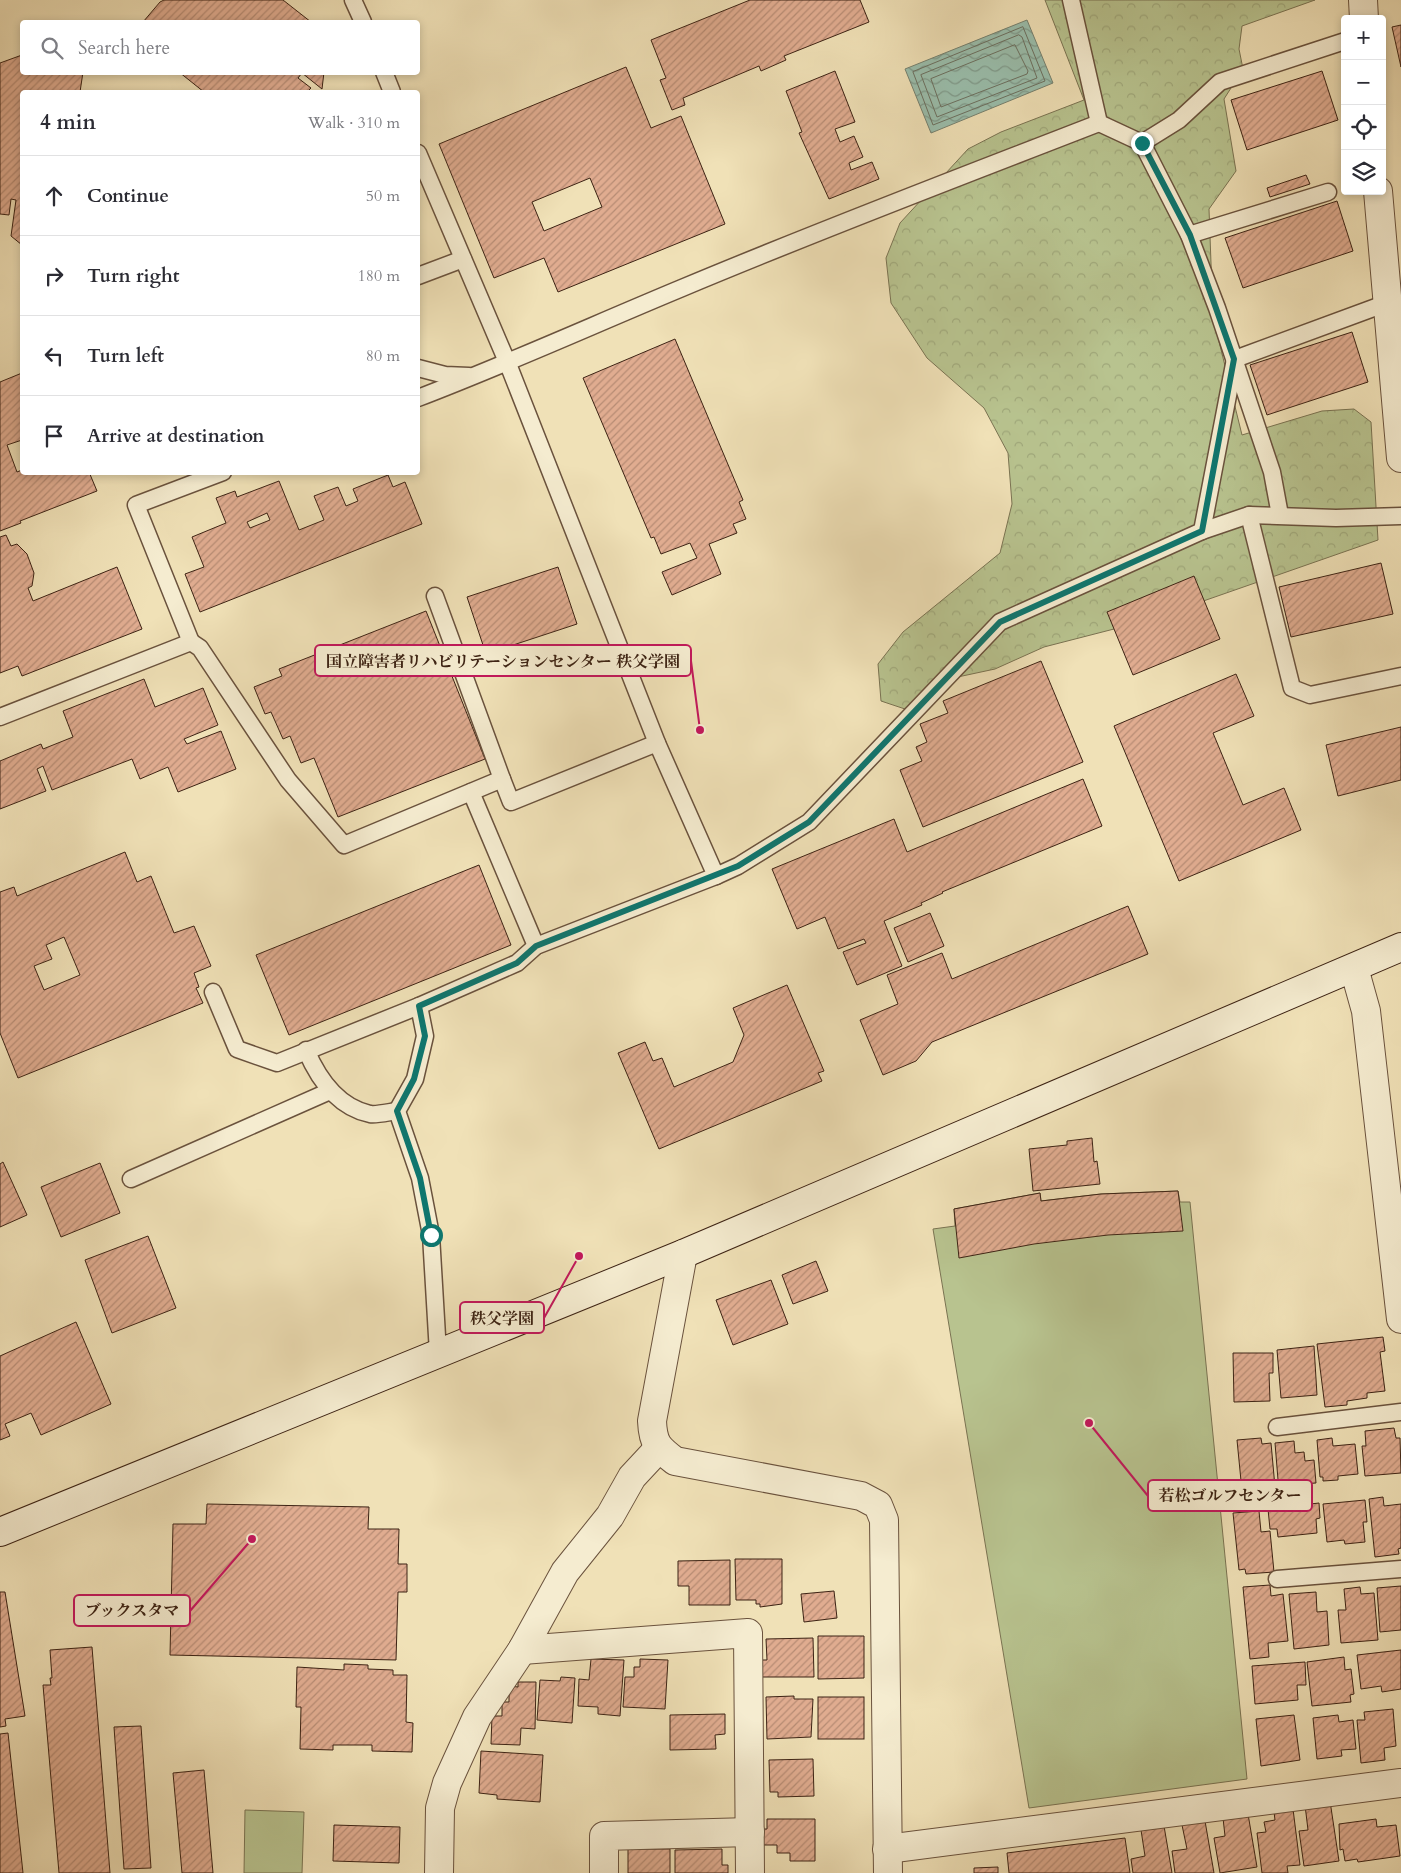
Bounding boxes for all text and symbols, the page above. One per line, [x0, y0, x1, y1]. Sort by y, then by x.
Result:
map controls [1341, 15, 1386, 195]
button: + [1341, 15, 1386, 60]
search box [20, 20, 420, 75]
icon: search [38, 34, 66, 62]
text: Search here [78, 35, 170, 61]
button: − [1341, 60, 1386, 105]
button: locate [1341, 105, 1386, 150]
text: 4 min [40, 108, 96, 137]
text: Walk · 310 m [308, 112, 400, 134]
route end [1131, 132, 1154, 155]
button: layers [1341, 150, 1386, 195]
icon: ahead [40, 182, 68, 210]
text: Continue [87, 183, 169, 209]
text: 50 m [366, 185, 400, 207]
icon: right [40, 262, 68, 290]
text: Turn right [87, 263, 179, 289]
text: 180 m [358, 265, 400, 287]
icon: left [40, 342, 68, 370]
text: Turn left [87, 343, 164, 369]
text: 80 m [366, 345, 400, 367]
icon: arrive [40, 422, 68, 450]
text: Arrive at destination [87, 423, 264, 449]
callout: 国立障害者リハビリテーションセンター 秩父学園 [315, 645, 691, 676]
text: 国立障害者リハビリテーションセンター 秩父学園 [326, 651, 680, 673]
route start [420, 1224, 443, 1247]
callout: 秩父学園 [460, 1302, 544, 1333]
text: 秩父学園 [470, 1308, 534, 1330]
callout: 若松ゴルフセンター [1148, 1480, 1312, 1511]
text: 若松ゴルフセンター [1158, 1485, 1302, 1507]
callout: ブックスタマ [74, 1595, 190, 1626]
text: ブックスタマ [85, 1600, 179, 1622]

